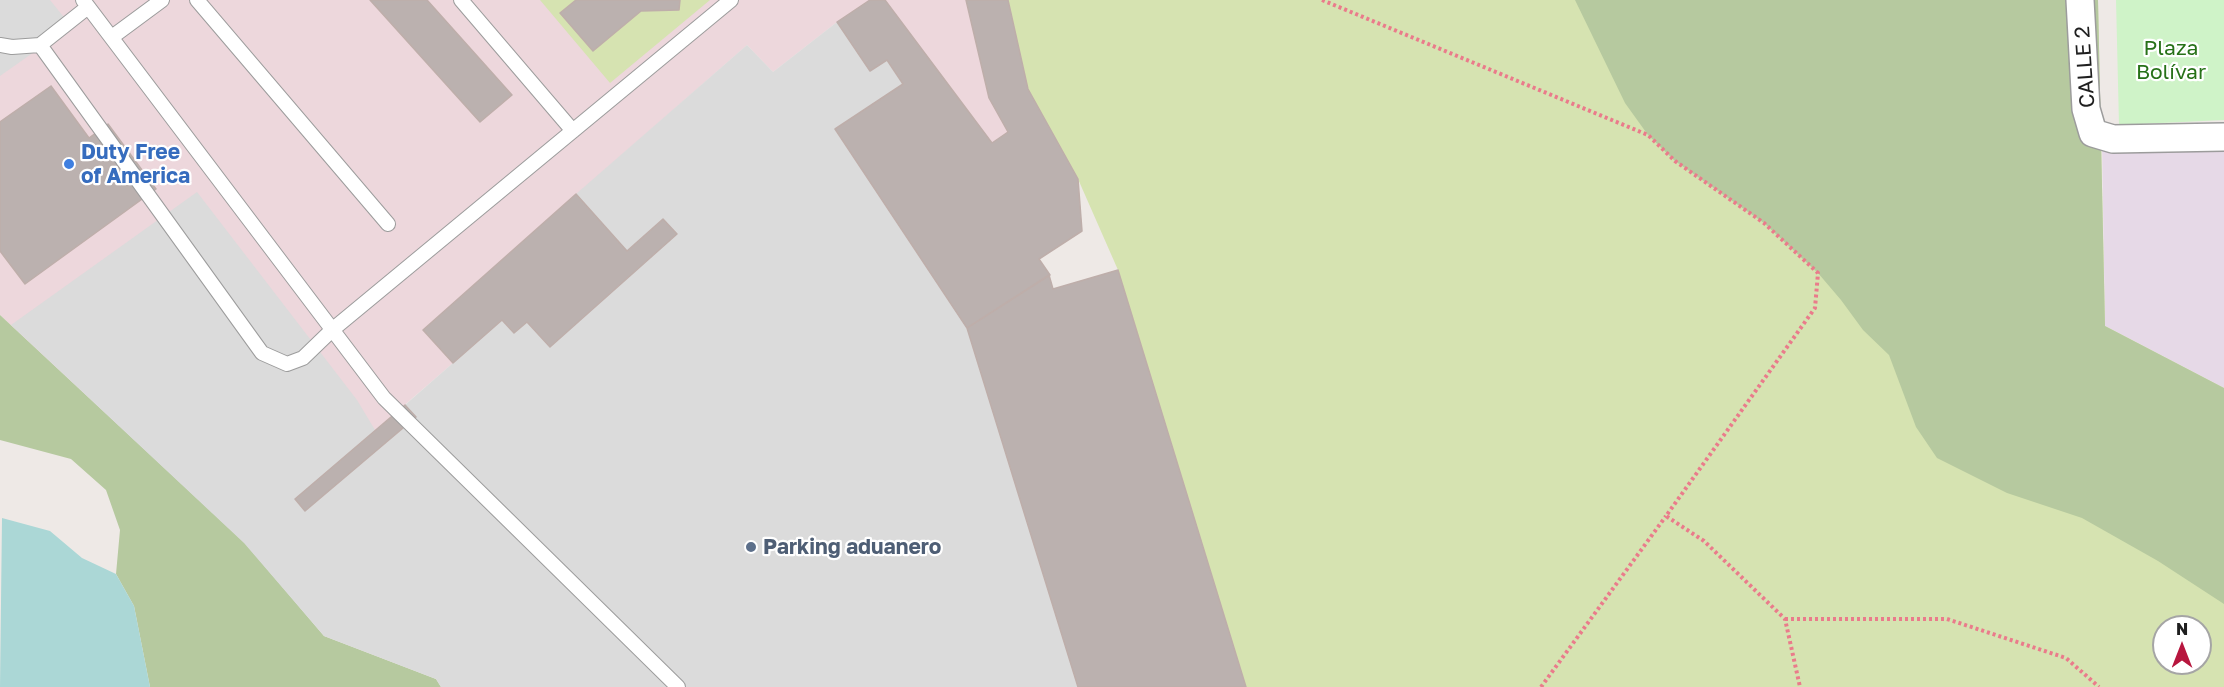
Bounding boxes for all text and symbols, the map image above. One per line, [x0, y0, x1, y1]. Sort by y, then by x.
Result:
street label: CALLE 2 [2070, 25, 2100, 109]
park label: Plaza Bolívar [2136, 35, 2206, 85]
place label: Duty Free of America [81, 139, 190, 189]
marker: Duty Free of America [62, 157, 76, 171]
place label: Parking aduanero [763, 534, 941, 560]
marker: Parking aduanero [744, 540, 758, 554]
north arrow [2152, 615, 2212, 675]
text: N [2176, 619, 2188, 639]

